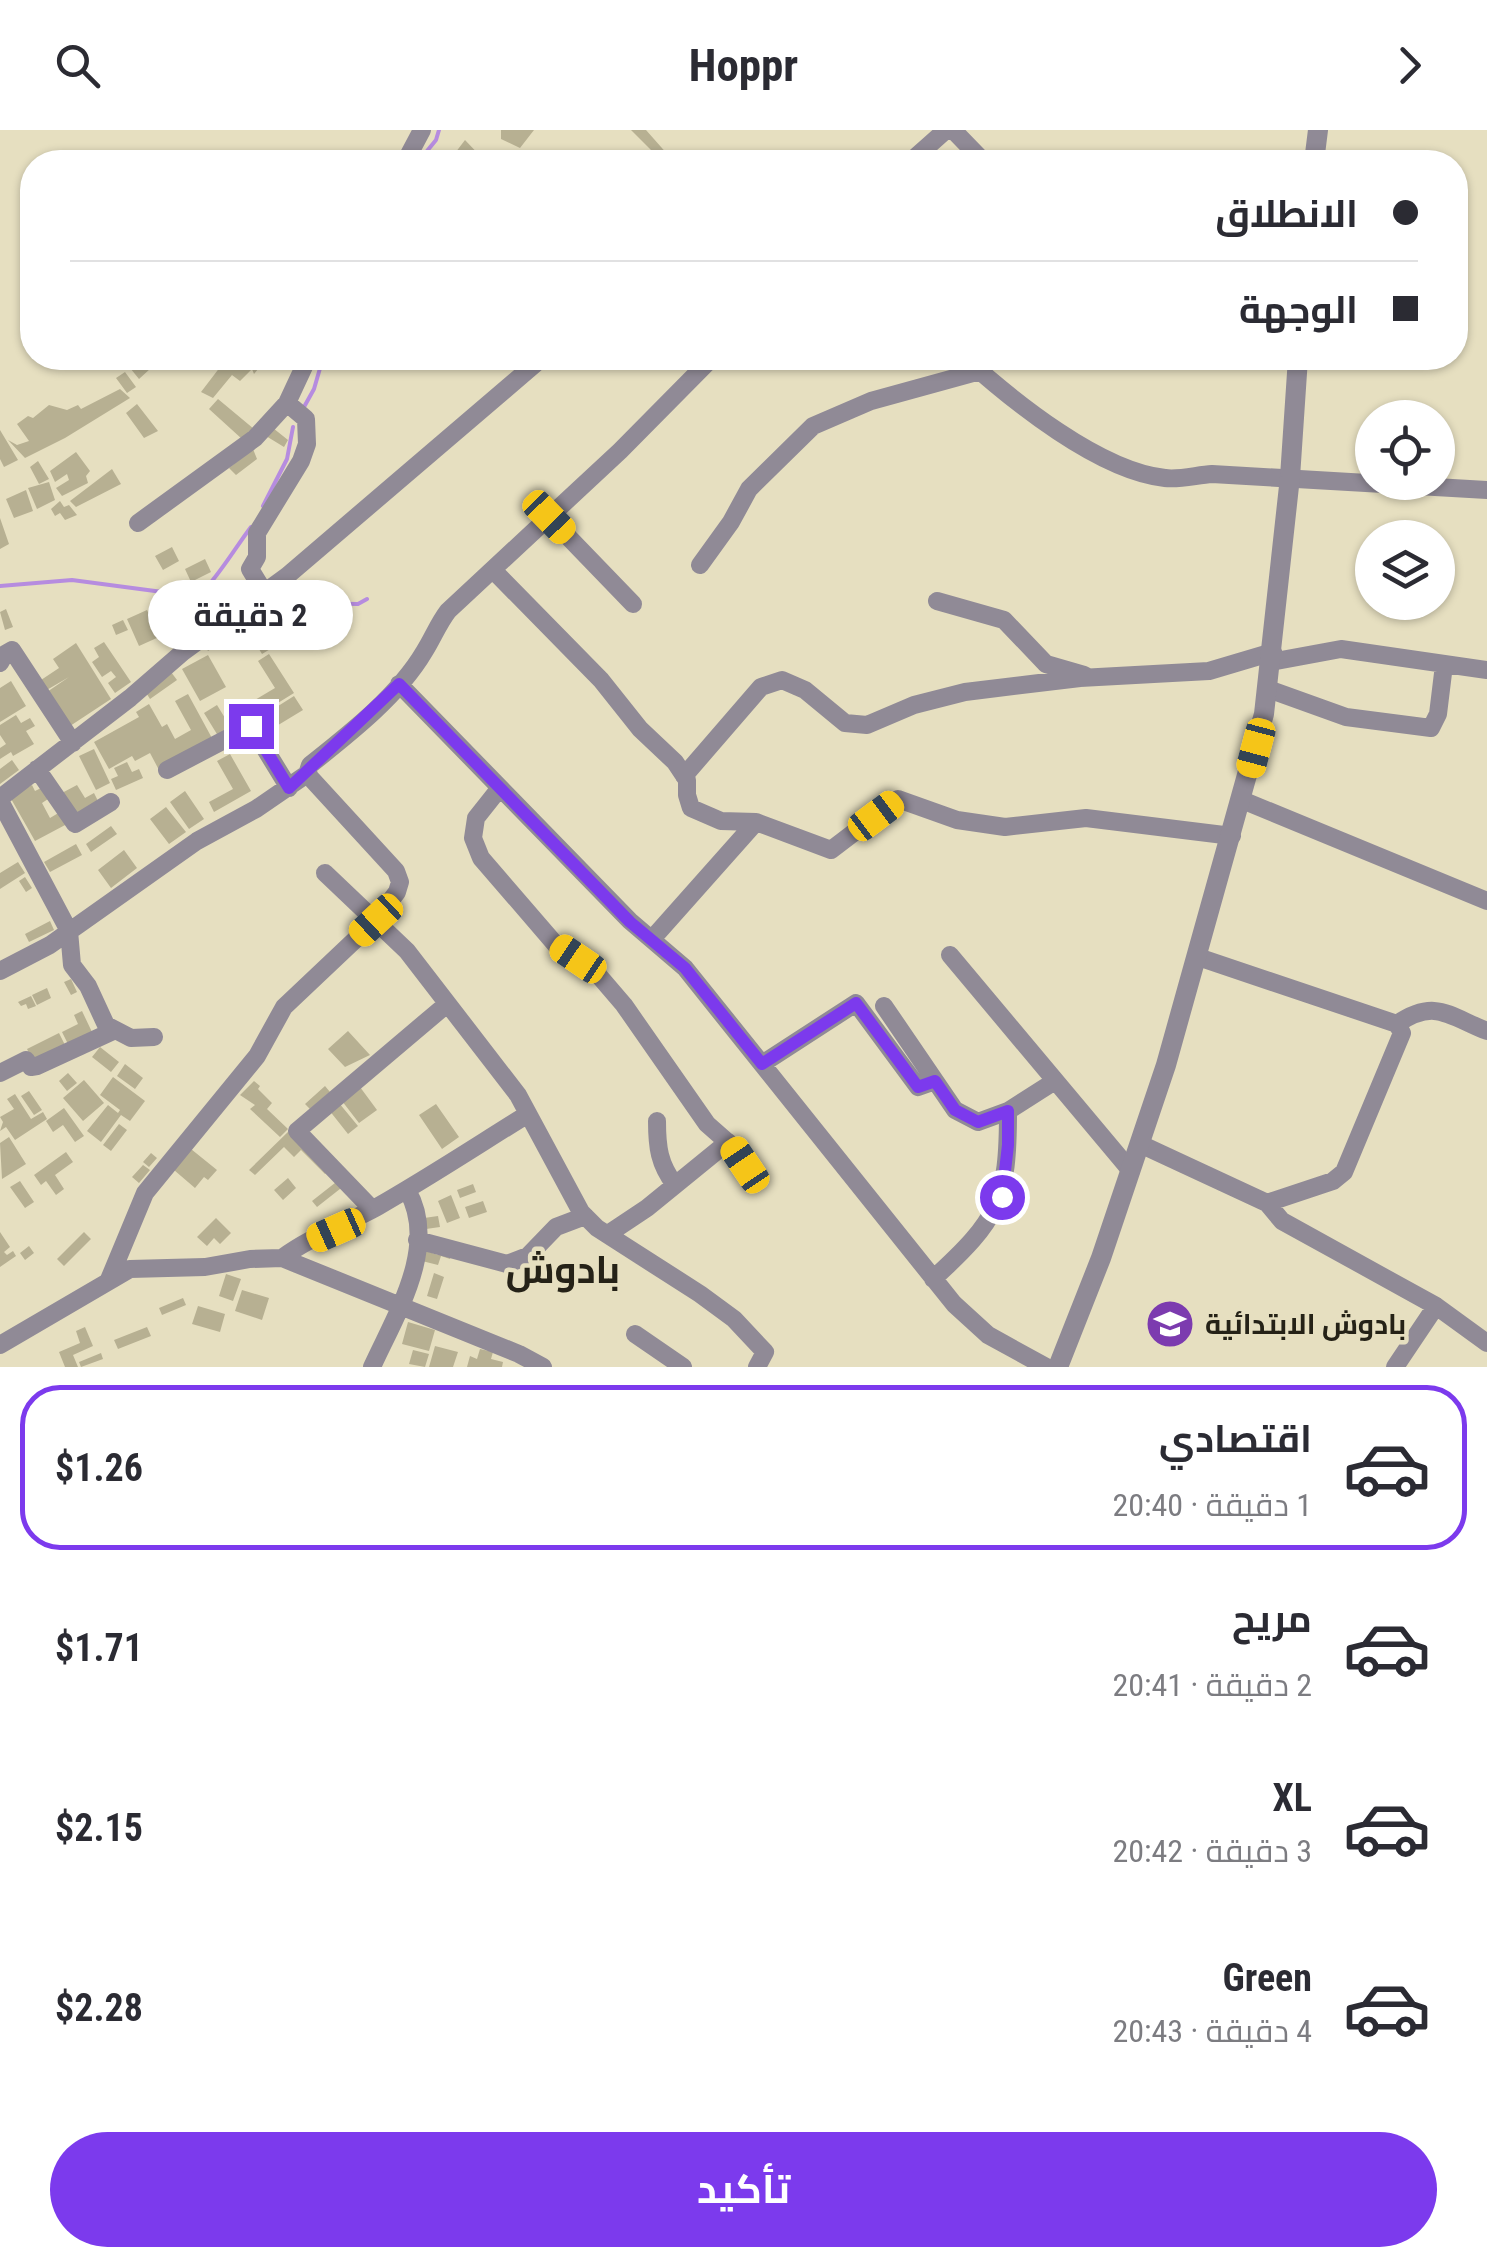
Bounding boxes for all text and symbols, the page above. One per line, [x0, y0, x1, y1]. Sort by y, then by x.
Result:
icon: search [50, 38, 105, 93]
icon: forward [1382, 38, 1437, 93]
text: Hoppr [689, 39, 798, 92]
text: الانطلاق [1215, 192, 1358, 236]
text: الوجهة [1239, 288, 1358, 332]
map controls [1355, 400, 1455, 620]
button: locate [1355, 400, 1455, 500]
car [517, 485, 581, 549]
button: layers [1355, 520, 1455, 620]
callout: 2 دقيقة [148, 581, 354, 651]
text: 2 دقيقة [193, 596, 308, 634]
route end [229, 704, 274, 749]
car [1234, 715, 1278, 781]
car [843, 786, 909, 846]
car [344, 889, 408, 951]
car [545, 930, 611, 988]
car [716, 1132, 774, 1198]
route start [980, 1175, 1025, 1220]
car [302, 1204, 370, 1256]
district label: بادوش [506, 1248, 620, 1293]
school or university icon: بادوش الابتدائية [1144, 1298, 1196, 1350]
place label: بادوش الابتدائية [1205, 1308, 1406, 1341]
text: اقتصادي [1159, 1417, 1312, 1461]
icon: car [1342, 1423, 1432, 1513]
text: $1.26 [55, 1446, 143, 1490]
text: 1 دقيقة · 20:40 [1112, 1486, 1312, 1524]
text: مريح [1232, 1597, 1312, 1641]
icon: car [1342, 1603, 1432, 1693]
text: $1.71 [55, 1626, 143, 1670]
text: 2 دقيقة · 20:41 [1112, 1666, 1312, 1704]
text: XL [1273, 1776, 1312, 1820]
icon: car [1342, 1783, 1432, 1873]
text: $2.15 [55, 1806, 143, 1850]
text: 3 دقيقة · 20:42 [1112, 1832, 1312, 1870]
text: Green [1222, 1956, 1312, 2000]
icon: car [1342, 1963, 1432, 2053]
text: $2.28 [55, 1986, 143, 2030]
text: 4 دقيقة · 20:43 [1112, 2012, 1312, 2050]
button: تأكيد [50, 2132, 1437, 2247]

